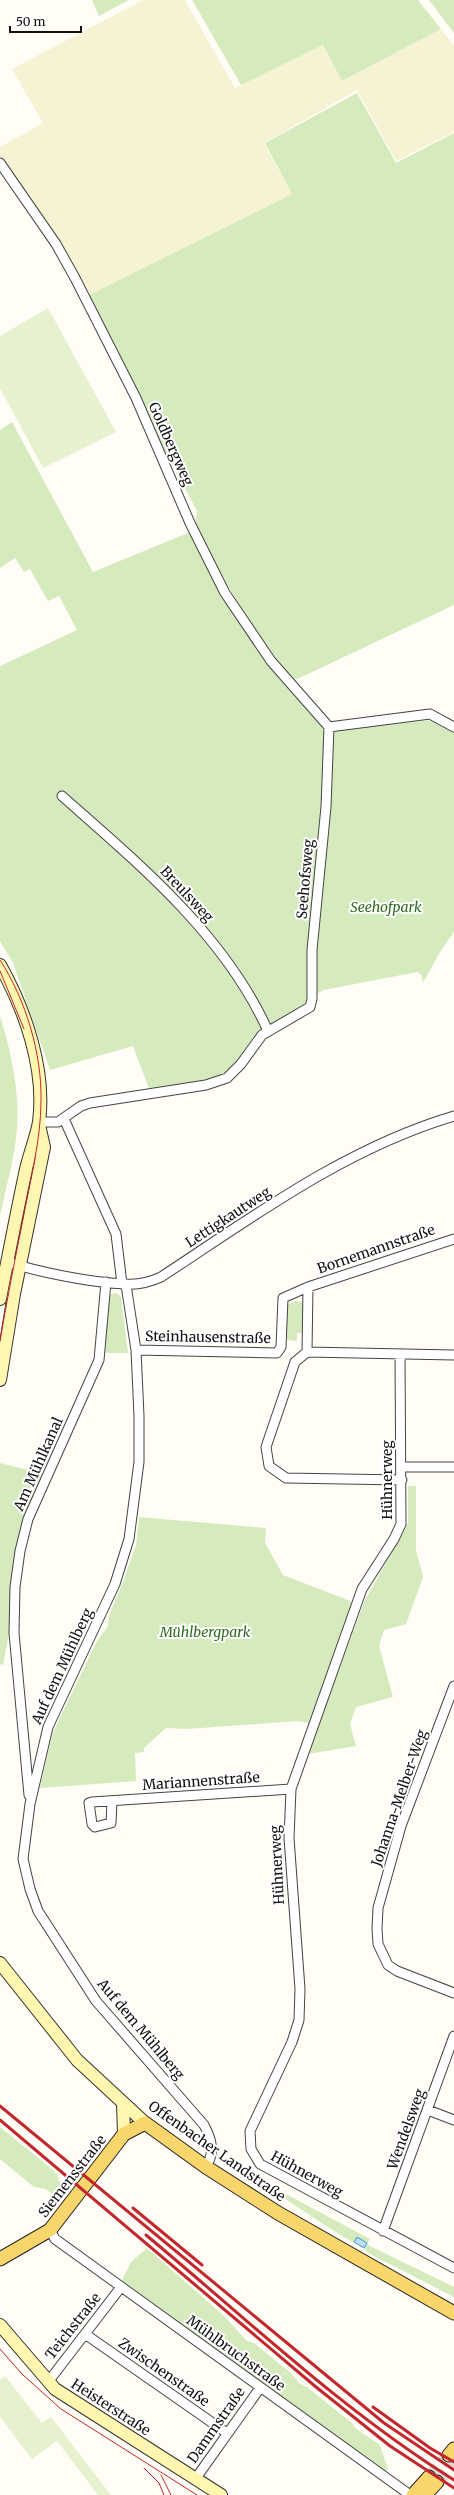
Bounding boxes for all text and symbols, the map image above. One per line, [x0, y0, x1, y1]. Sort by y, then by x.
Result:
scale bar [10, 8, 81, 34]
text: 50 m [16, 14, 45, 29]
street label: Goldbergweg [145, 399, 198, 489]
street label: Seehofsweg [293, 838, 318, 920]
street label: Breulsweg [157, 862, 218, 926]
park label: Seehofpark [350, 898, 422, 916]
street label: Lettigkautweg [182, 1182, 274, 1251]
street label: Bornemannstraße [315, 1220, 437, 1278]
street label: Steinhausenstraße [145, 1327, 271, 1347]
street label: Am Mühlkanal [9, 1414, 67, 1514]
street label: Hühnerweg [378, 1440, 396, 1520]
street label: Auf dem Mühlberg [27, 1605, 97, 1728]
park label: Mühlbergpark [159, 1623, 251, 1641]
street label: Johanna-Melber-Weg [367, 1727, 431, 1870]
street label: Mariannenstraße [142, 1768, 260, 1794]
street label: Hühnerweg [266, 1824, 288, 1905]
street label: Auf dem Mühlberg [93, 1974, 189, 2083]
street label: Wendelsweg [383, 2086, 429, 2173]
street label: Offenbacher Landstraße [145, 2097, 289, 2205]
street label: Siemensstraße [34, 2131, 110, 2221]
street label: Hühnerweg [268, 2147, 347, 2201]
street label: Teichstraße [41, 2289, 105, 2363]
street label: Mühlbruchstraße [183, 2311, 289, 2395]
street label: Zwischenstraße [115, 2334, 213, 2410]
street label: Heisterstraße [68, 2375, 154, 2439]
street label: Dammstraße [183, 2384, 249, 2466]

